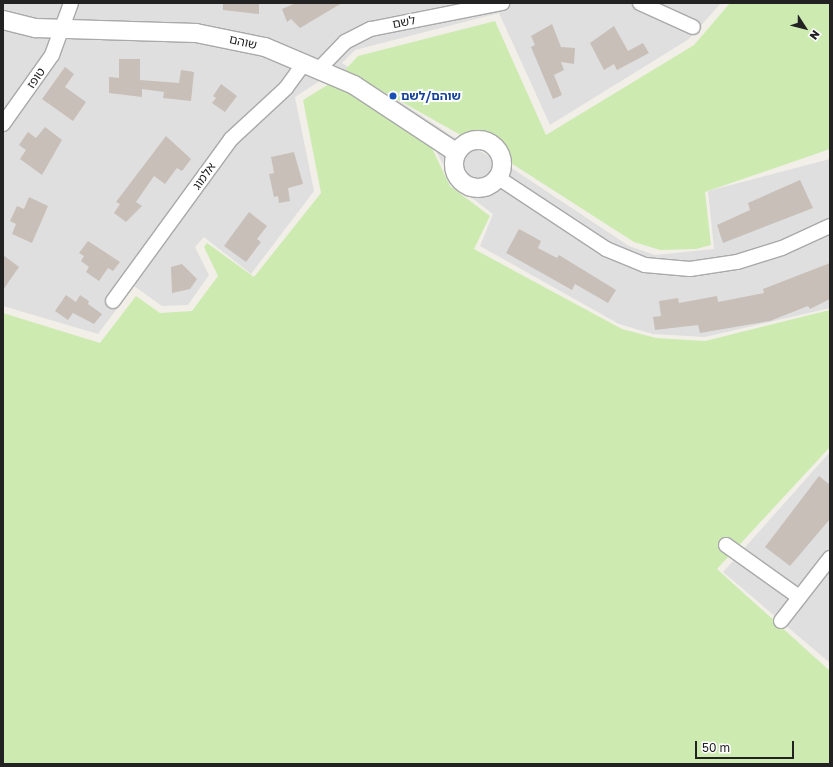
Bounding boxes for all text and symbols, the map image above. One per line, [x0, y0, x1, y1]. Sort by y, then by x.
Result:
north arrow [785, 8, 825, 48]
street label: לשם [391, 13, 417, 31]
text: N [807, 28, 823, 43]
street label: שוהם [228, 32, 258, 52]
street label: טופז [24, 65, 48, 91]
place label: שוהם/לשם [401, 89, 461, 103]
marker: שוהם/לשם [388, 91, 398, 101]
street label: אלמוג [189, 160, 219, 192]
scale bar [697, 733, 796, 759]
text: 50 m [702, 740, 730, 755]

